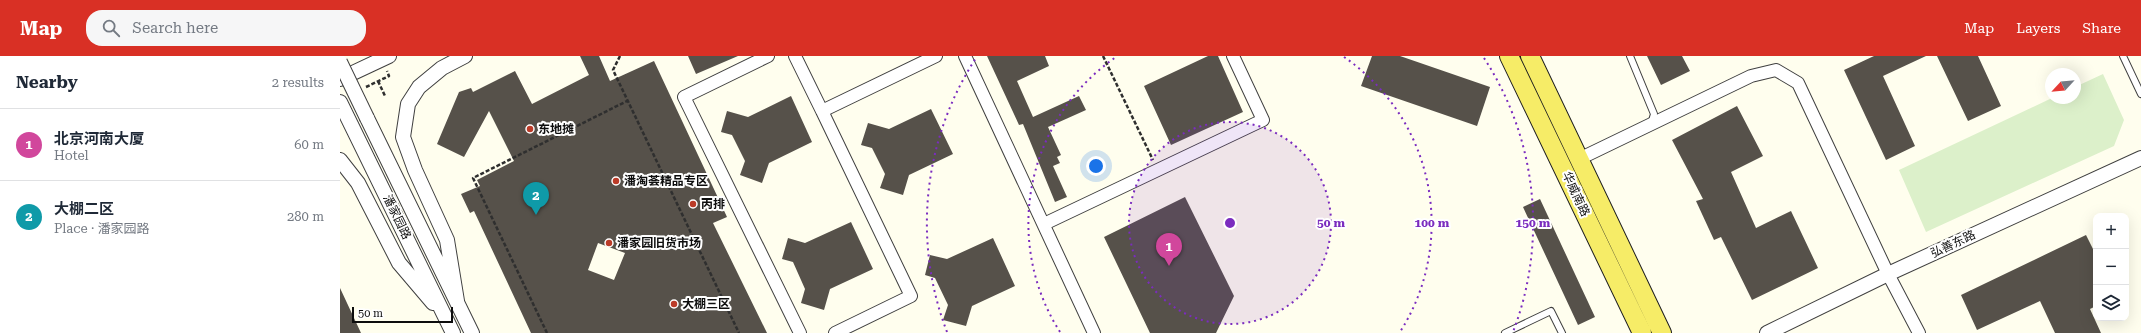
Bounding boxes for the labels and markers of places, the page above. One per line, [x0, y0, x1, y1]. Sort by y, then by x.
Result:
place label: 东地摊 [538, 122, 574, 136]
marker: 东地摊 [525, 124, 535, 134]
place label: 潘淘荟精品专区 [624, 174, 708, 188]
marker: 潘淘荟精品专区 [611, 176, 621, 186]
pin: 2 [523, 182, 549, 215]
place label: 丙排 [701, 197, 725, 211]
marker: 丙排 [688, 199, 698, 209]
centre of rings [1223, 216, 1237, 230]
pin: 1 [1156, 233, 1182, 266]
place label: 潘家园旧货市场 [617, 236, 701, 250]
marker: 潘家园旧货市场 [604, 238, 614, 248]
place label: 大棚三区 [682, 297, 730, 311]
marker: 大棚三区 [669, 299, 679, 309]

